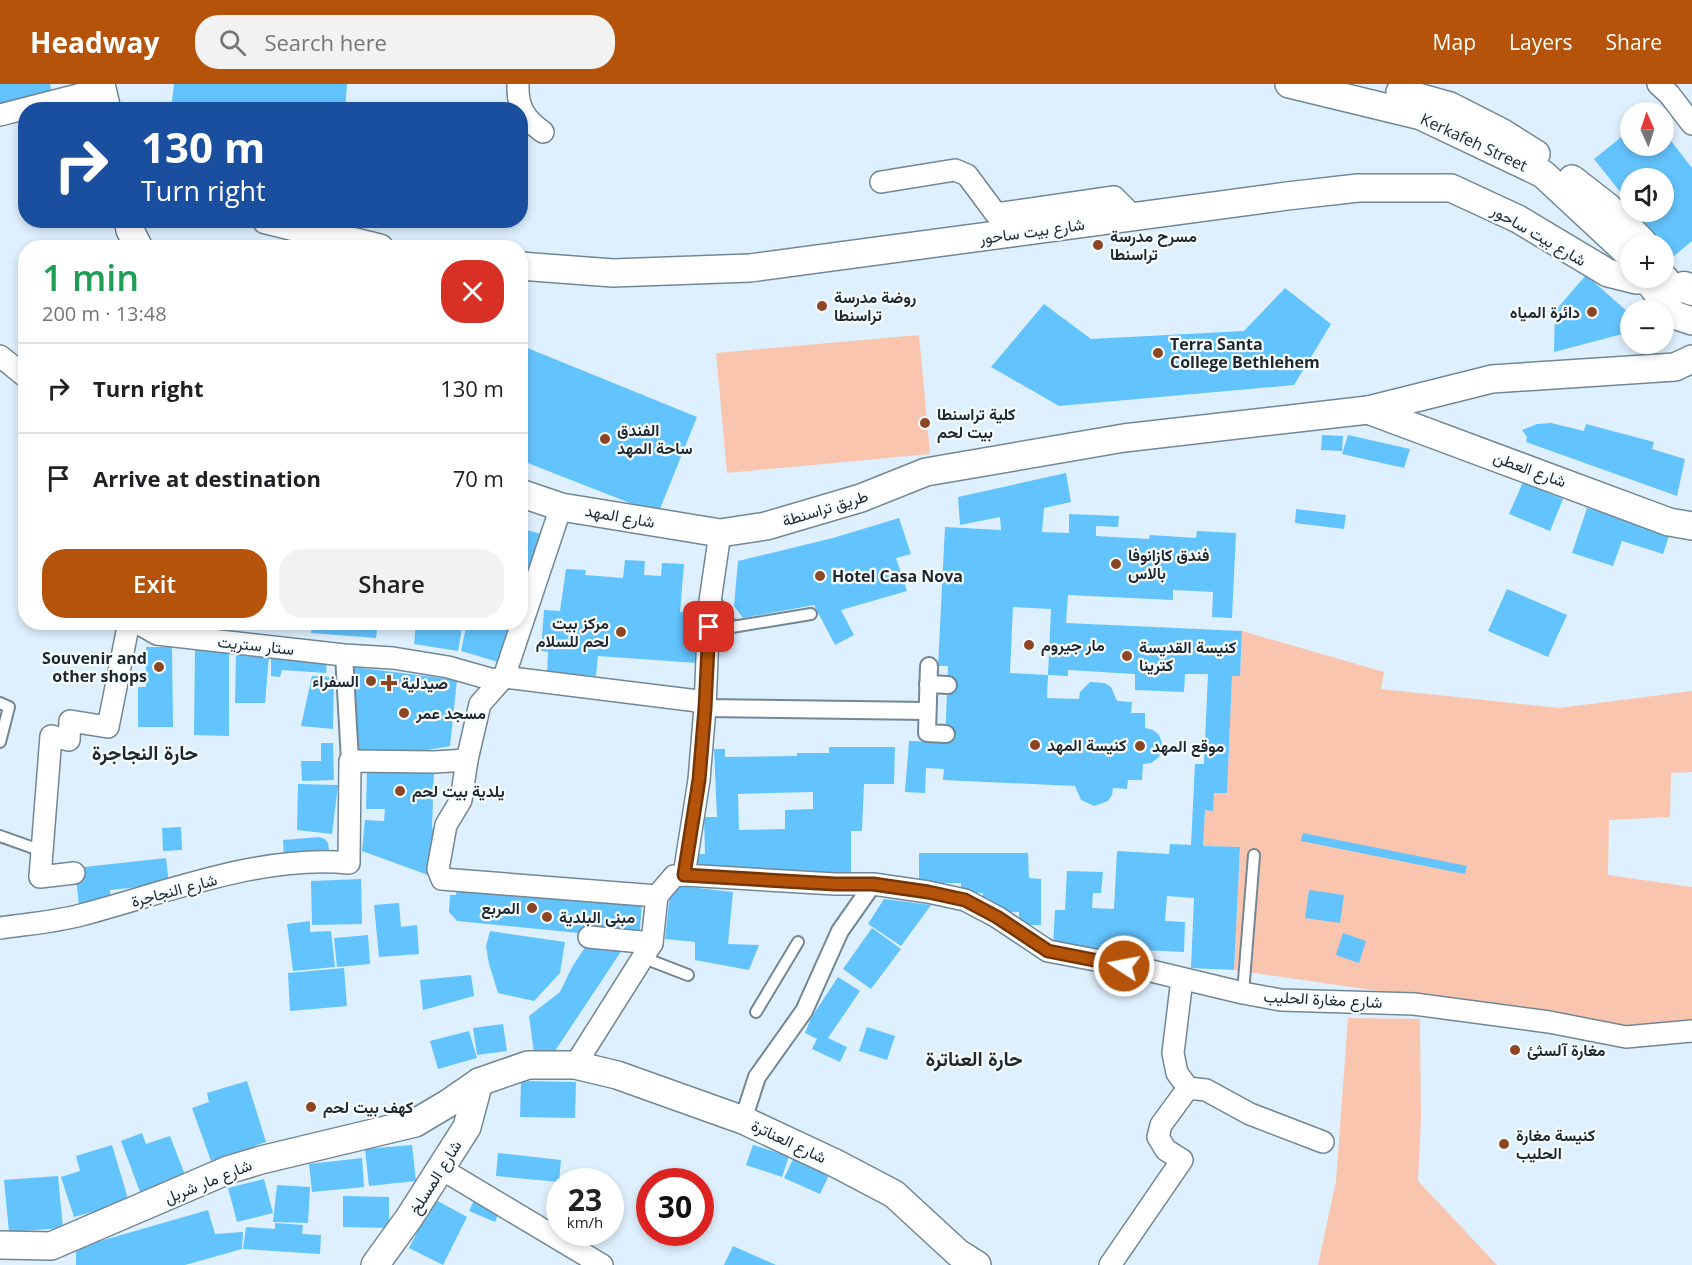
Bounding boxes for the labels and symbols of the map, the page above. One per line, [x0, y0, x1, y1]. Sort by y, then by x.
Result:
north arrow [1620, 102, 1674, 156]
street label: Kerkafeh Street [1417, 108, 1531, 177]
street label: شارع بيت ساحور [1486, 198, 1590, 272]
street label: شارع بيت ساحور [977, 213, 1086, 250]
place label: مسرح مدرسة تراسنطا [1110, 225, 1197, 265]
marker: مسرح مدرسة تراسنطا [1091, 238, 1105, 252]
place label: روضة مدرسة تراسنطا [834, 286, 917, 326]
marker: روضة مدرسة تراسنطا [815, 299, 829, 313]
place label: دائرة المياه [1510, 301, 1580, 323]
marker: دائرة المياه [1585, 305, 1599, 319]
place label: Terra Santa College Bethlehem [1170, 333, 1320, 373]
marker: Terra Santa College Bethlehem [1151, 346, 1165, 360]
place label: كلية تراسنطا بيت لحم [937, 403, 1016, 443]
marker: كلية تراسنطا بيت لحم [918, 416, 932, 430]
place label: الفندق ساحة المهد [617, 419, 693, 459]
marker: الفندق ساحة المهد [598, 432, 612, 446]
street label: شارع العطن [1490, 446, 1570, 493]
street label: طريق تراسنطة [779, 484, 871, 532]
street label: شارع المهد [583, 499, 657, 534]
place label: فندق كازانوفا بالاس [1128, 544, 1209, 584]
marker: فندق كازانوفا بالاس [1109, 557, 1123, 571]
place label: Hotel Casa Nova [832, 565, 963, 587]
marker: Hotel Casa Nova [813, 569, 827, 583]
pin [683, 601, 734, 652]
place label: مركز بيت لحم للسلام [536, 612, 609, 652]
marker: مركز بيت لحم للسلام [614, 625, 628, 639]
street label: ستار ستريت [217, 630, 295, 660]
place label: مار جيروم [1041, 634, 1105, 656]
place label: كنيسة القديسة كترينا [1139, 636, 1236, 676]
marker: مار جيروم [1022, 638, 1036, 652]
place label: Souvenir and other shops [42, 647, 147, 687]
marker: كنيسة القديسة كترينا [1120, 649, 1134, 663]
marker: Souvenir and other shops [152, 660, 166, 674]
place label: السفراء [312, 670, 359, 692]
place label: صيدلية [401, 672, 448, 694]
marker: السفراء [364, 674, 378, 688]
marker: صيدلية [382, 676, 396, 690]
place label: مسجد عمر [415, 702, 486, 724]
marker: مسجد عمر [397, 706, 411, 720]
place label: كنيسة المهد [1047, 734, 1126, 756]
place label: موقع المهد [1152, 735, 1224, 758]
marker: كنيسة المهد [1028, 738, 1042, 752]
district label: حارة النجاجرة [92, 739, 198, 766]
marker: موقع المهد [1133, 739, 1147, 753]
place label: يلدية بيت لحم [412, 780, 505, 802]
marker: يلدية بيت لحم [393, 784, 407, 798]
street label: شارع النجاجرة [129, 868, 220, 913]
place label: المربع [481, 897, 520, 920]
marker: المربع [525, 901, 539, 915]
place label: مبنى البلدية [559, 906, 636, 928]
marker: مبنى البلدية [540, 910, 554, 924]
position arrow [1092, 934, 1156, 998]
street label: شارع مغارة الحليب [1263, 985, 1383, 1014]
place label: مغارة آلسثئ [1527, 1039, 1606, 1061]
marker: مغارة آلسثئ [1508, 1043, 1522, 1057]
district label: حارة العناترة [926, 1045, 1022, 1072]
place label: كهف بيت لحم [323, 1096, 413, 1118]
marker: كهف بيت لحم [304, 1100, 318, 1114]
street label: شارع العناترة [747, 1114, 830, 1169]
place label: كنيسة مغارة الحليب [1516, 1124, 1595, 1164]
street label: شارع المسلخ [404, 1136, 467, 1219]
marker: كنيسة مغارة الحليب [1497, 1137, 1511, 1151]
street label: شارع مار شربل [161, 1153, 255, 1209]
speed limit sign: 30 [636, 1168, 714, 1246]

